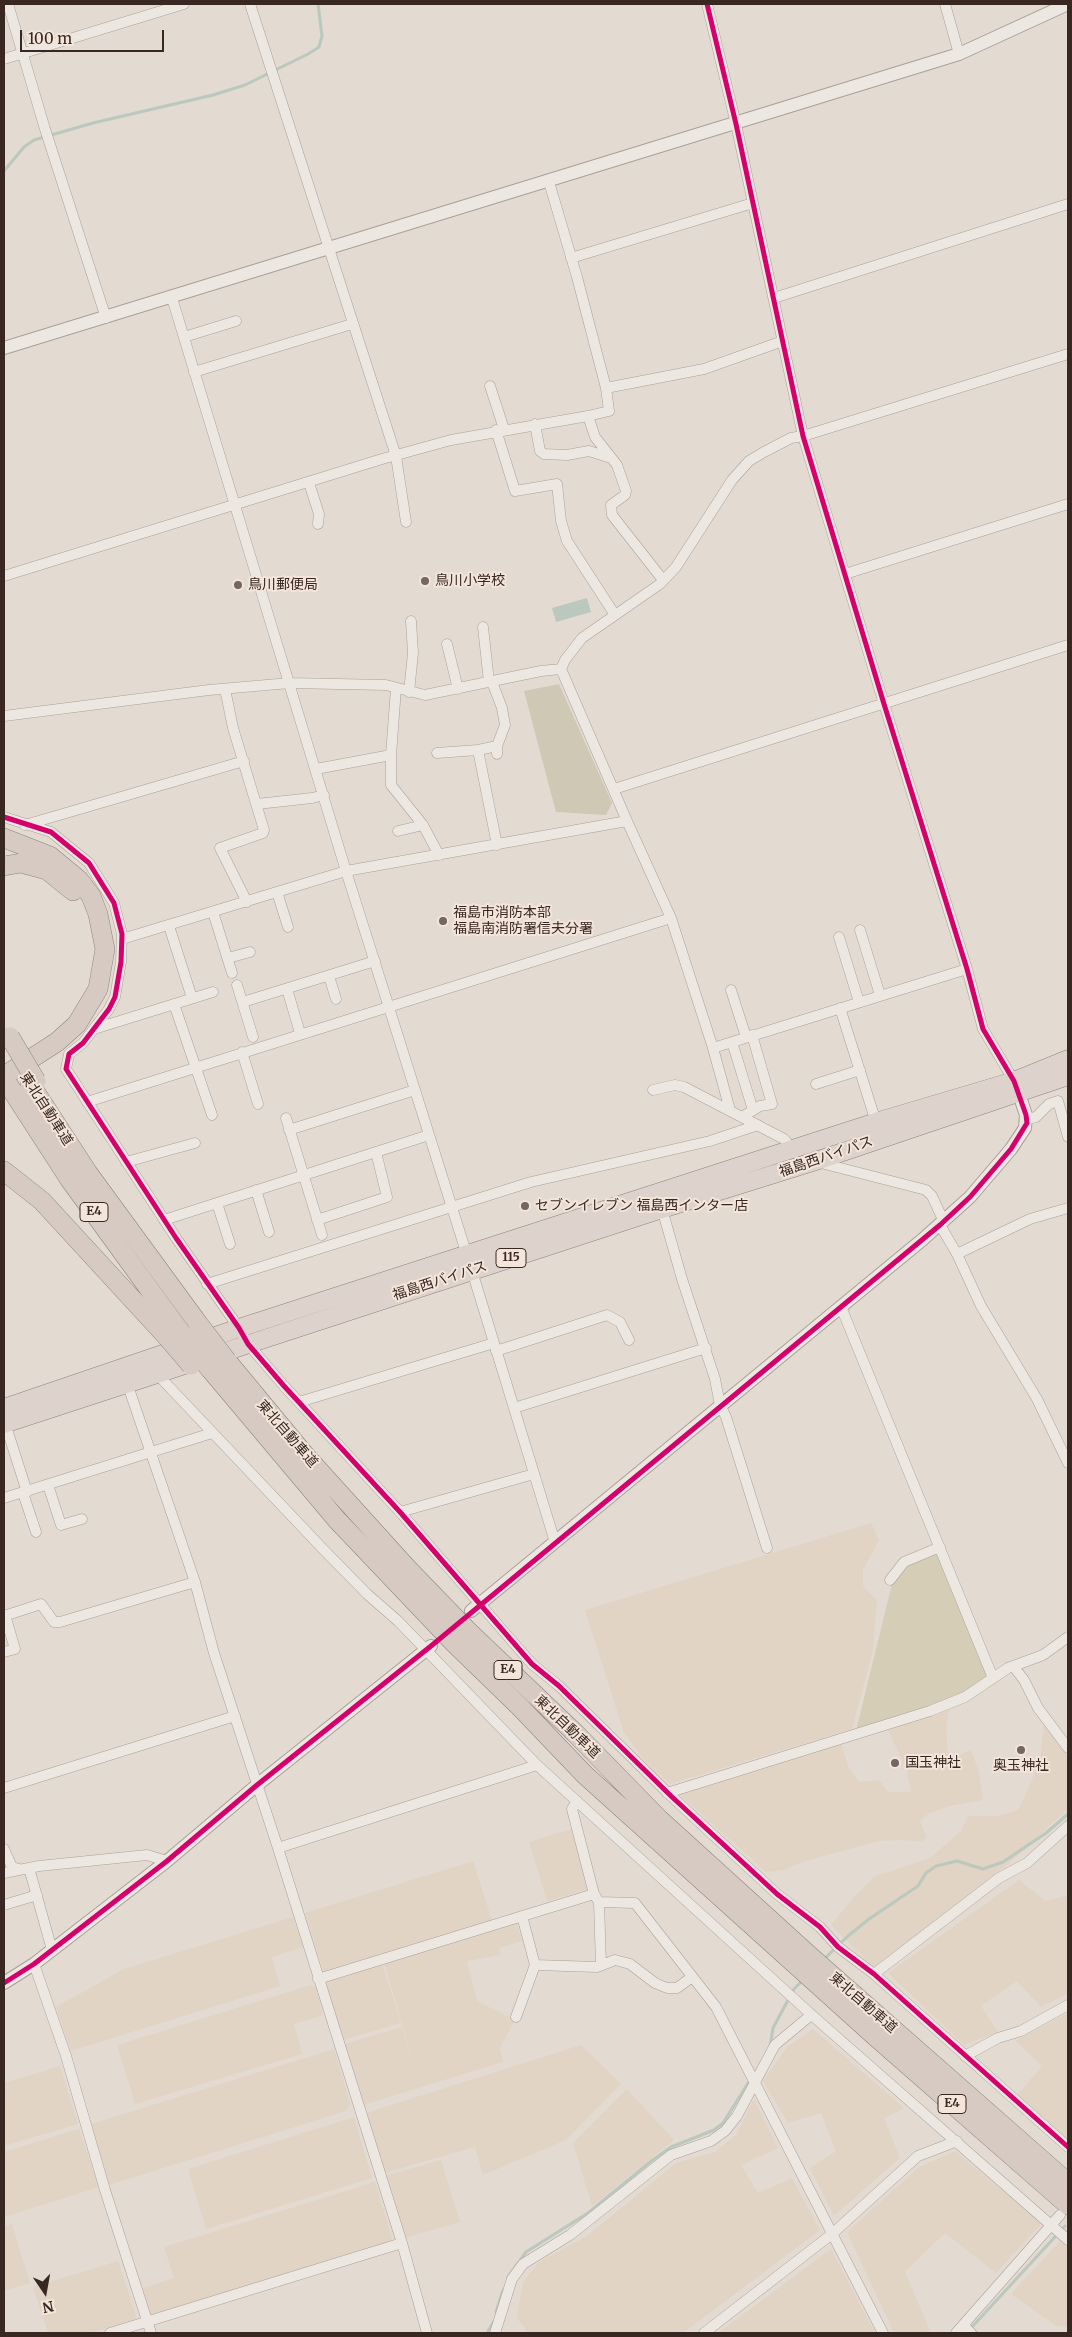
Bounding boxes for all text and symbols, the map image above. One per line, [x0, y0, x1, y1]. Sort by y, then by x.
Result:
scale bar [22, 20, 166, 52]
text: 100 m [28, 29, 72, 48]
place label: 鳥川小学校 [435, 573, 505, 589]
marker: 鳥川小学校 [419, 575, 431, 587]
place label: 鳥川郵便局 [248, 577, 318, 593]
marker: 鳥川郵便局 [232, 579, 244, 591]
place label: 福島市消防本部 福島南消防署信夫分署 [453, 905, 593, 938]
marker: 福島市消防本部 福島南消防署信夫分署 [437, 915, 449, 927]
street label: 東北自動車道 [16, 1069, 76, 1149]
street label: 福島西バイパス [777, 1133, 875, 1181]
place label: セブンイレブン 福島西インター店 [535, 1198, 748, 1214]
marker: セブンイレブン 福島西インター店 [519, 1200, 531, 1212]
road number: E4 [80, 1202, 108, 1222]
road number: 115 [496, 1248, 526, 1268]
street label: 福島西バイパス [391, 1258, 489, 1304]
street label: 東北自動車道 [253, 1397, 321, 1471]
road number: E4 [494, 1660, 522, 1680]
street label: 東北自動車道 [531, 1692, 603, 1762]
marker: 奥玉神社 [1015, 1744, 1027, 1756]
place label: 国玉神社 [905, 1755, 961, 1771]
marker: 国玉神社 [889, 1757, 901, 1769]
place label: 奥玉神社 [993, 1758, 1049, 1774]
street label: 東北自動車道 [826, 1969, 900, 2037]
road number: E4 [938, 2094, 966, 2114]
north arrow [20, 2267, 70, 2317]
text: N [41, 2297, 55, 2317]

